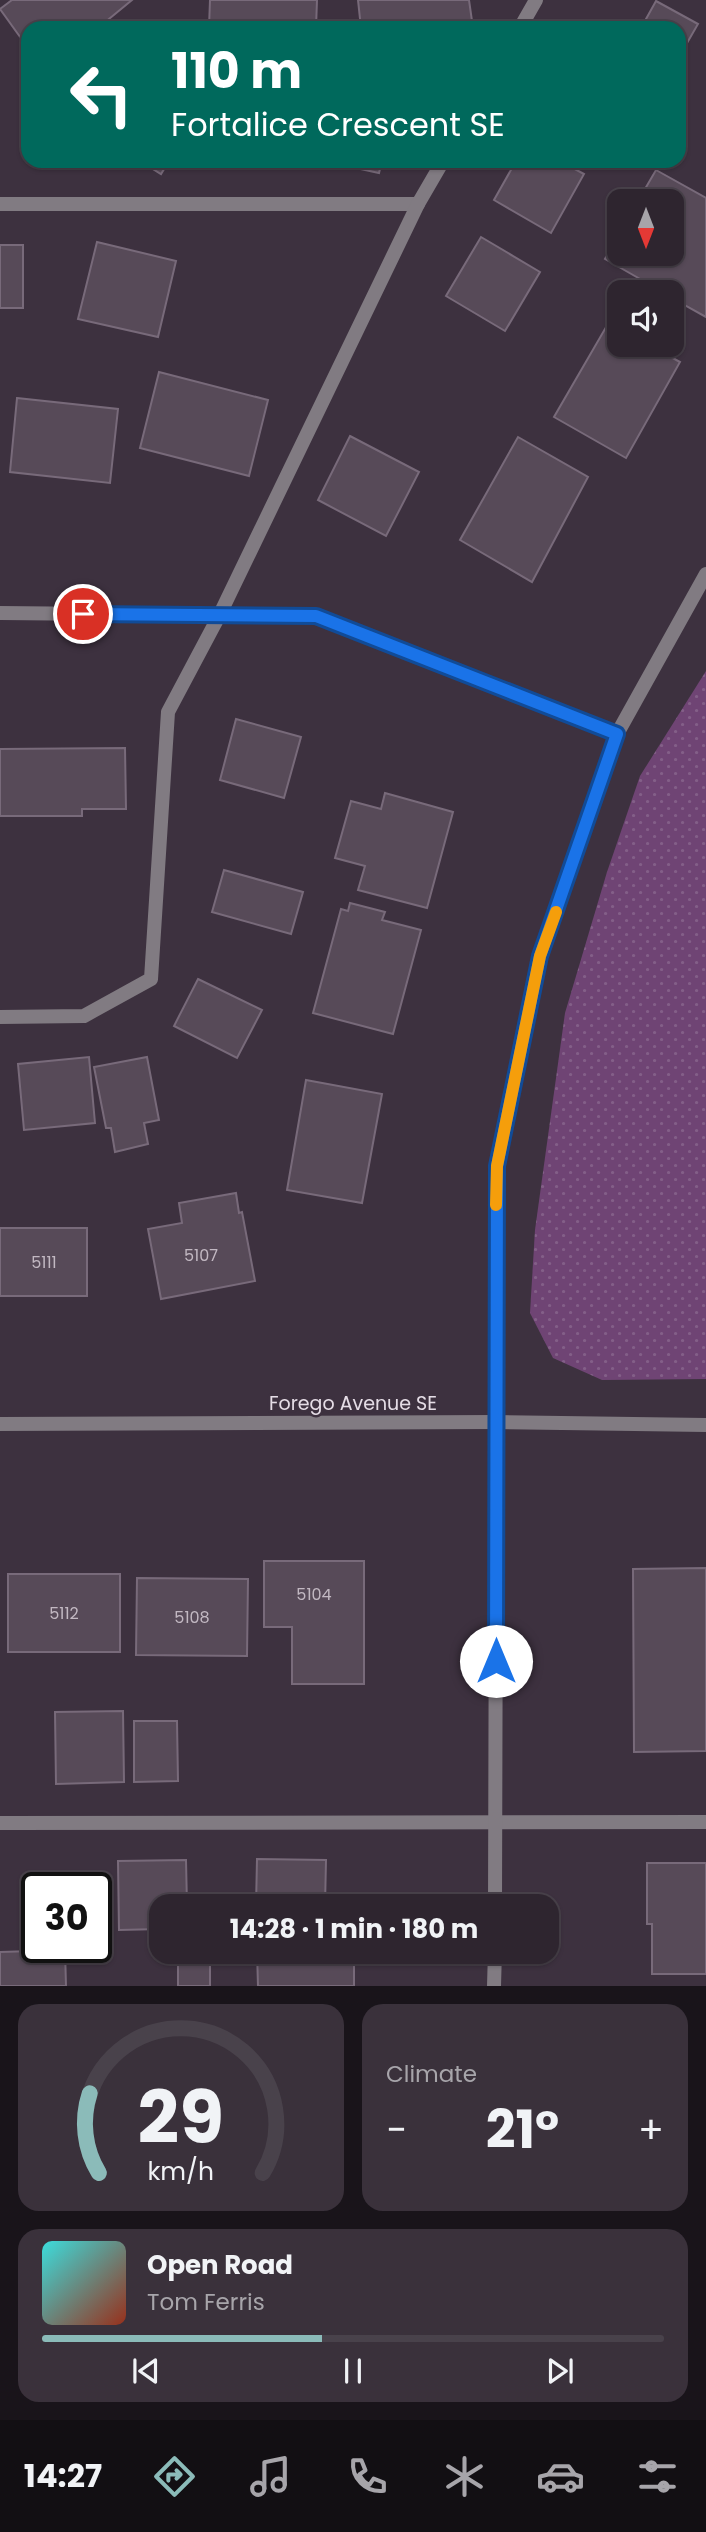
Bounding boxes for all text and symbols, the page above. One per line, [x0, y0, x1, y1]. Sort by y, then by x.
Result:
text: 110 m [171, 37, 302, 105]
icon: left [56, 49, 147, 140]
text: Fortalice Crescent SE [171, 102, 505, 147]
north arrow [607, 189, 684, 266]
map controls [607, 189, 684, 357]
button: sound [607, 280, 684, 357]
pin [53, 584, 113, 644]
icon: arrive [64, 595, 102, 633]
house number: 5107 [184, 1244, 218, 1267]
house number: 5111 [31, 1251, 57, 1274]
street label: Forego Avenue SE [269, 1390, 437, 1417]
house number: 5104 [296, 1583, 332, 1606]
house number: 5112 [49, 1602, 79, 1625]
house number: 5108 [174, 1606, 210, 1629]
position arrow [459, 1624, 533, 1698]
speed limit sign: 30 [21, 1872, 112, 1963]
text: 14:28 · 1 min · 180 m [230, 1911, 478, 1947]
text: Climate [386, 2058, 477, 2090]
text: 29 [138, 2068, 224, 2169]
text: 21° [486, 2093, 559, 2166]
text: − [386, 2103, 407, 2156]
text: + [638, 2103, 664, 2156]
text: km/h [148, 2154, 214, 2189]
text: Open Road [147, 2247, 293, 2283]
text: Tom Ferris [147, 2286, 265, 2318]
icon: previous [127, 2352, 165, 2390]
icon: pause [334, 2352, 372, 2390]
icon: next [541, 2352, 579, 2390]
icon: directions [150, 2452, 199, 2501]
icon: music [246, 2452, 295, 2501]
icon: phone [343, 2452, 392, 2501]
icon: climate [440, 2452, 489, 2501]
icon: car [536, 2452, 585, 2501]
icon: filters [633, 2452, 682, 2501]
text: 14:27 [24, 2453, 102, 2498]

